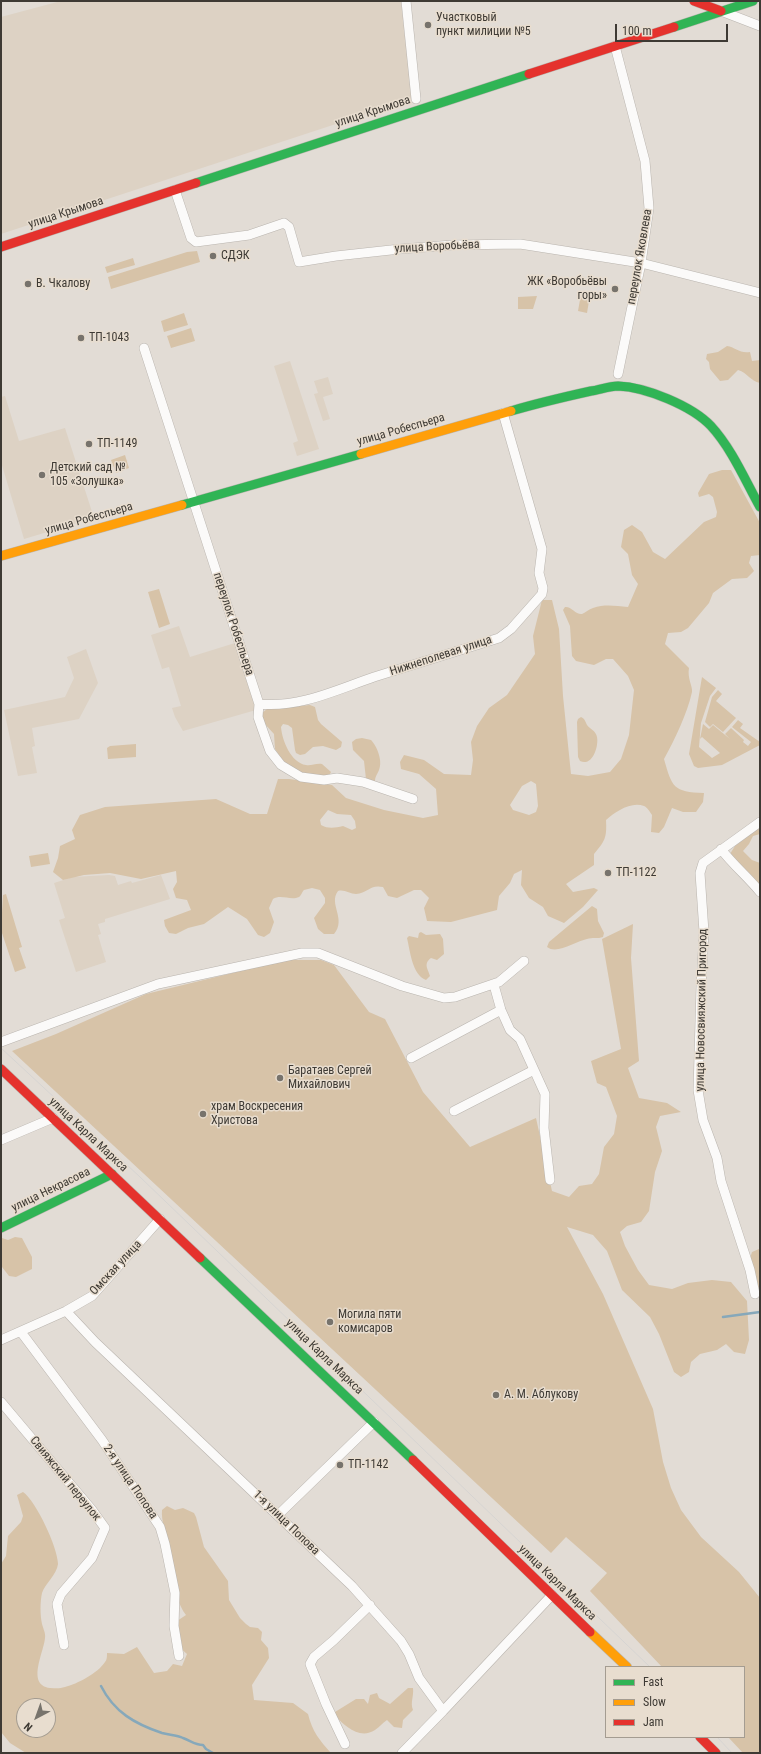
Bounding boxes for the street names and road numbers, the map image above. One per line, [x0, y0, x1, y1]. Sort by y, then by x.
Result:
street label: улица Крымова [334, 93, 412, 131]
street label: улица Крымова [27, 194, 105, 232]
street label: переулок Яковлева [625, 208, 655, 306]
street label: улица Воробьёва [394, 238, 480, 256]
street label: улица Робеспьера [356, 411, 446, 449]
street label: улица Робеспьера [44, 500, 134, 538]
street label: переулок Робеспьера [210, 571, 256, 677]
street label: Нижнеполевая улица [388, 633, 494, 679]
street label: улица Новосвияжский Пригород [693, 929, 711, 1091]
street label: улица Карла Маркса [46, 1095, 130, 1175]
street label: улица Некрасова [9, 1165, 93, 1215]
street label: Омская улица [87, 1238, 145, 1298]
street label: улица Карла Маркса [282, 1316, 366, 1398]
street label: Свияжский переулок [26, 1434, 104, 1524]
street label: 2-я улица Попова [100, 1442, 160, 1522]
street label: 1-я улица Попова [250, 1488, 322, 1558]
street label: улица Карла Маркса [515, 1542, 599, 1624]

